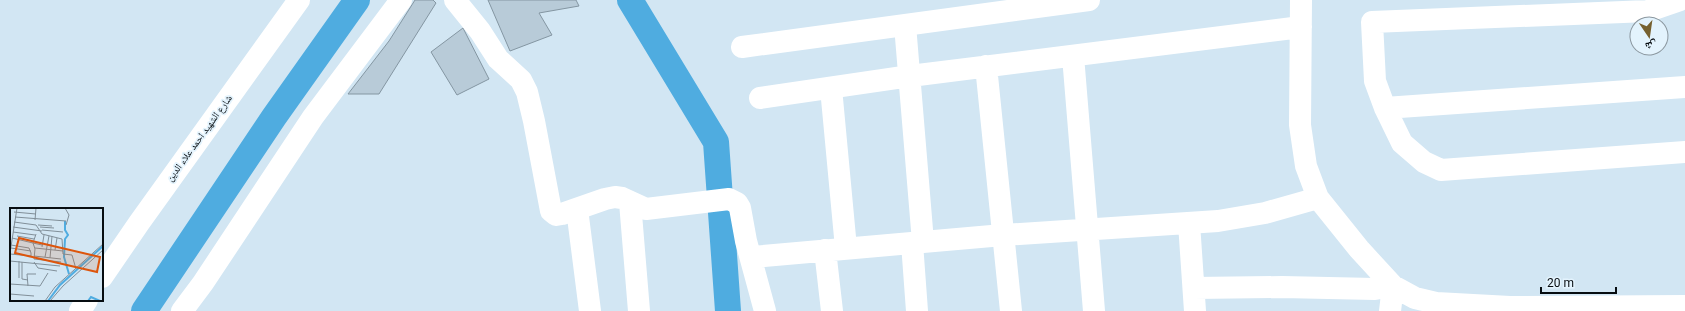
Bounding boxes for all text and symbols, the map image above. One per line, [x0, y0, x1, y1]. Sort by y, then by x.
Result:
north arrow [1629, 16, 1669, 56]
text: ش [1643, 37, 1658, 53]
street label: شارع الشهيد احمد علاء الدين [164, 92, 235, 184]
inset map [10, 208, 103, 301]
scale bar [1541, 269, 1616, 295]
text: 20 m [1547, 276, 1574, 290]

